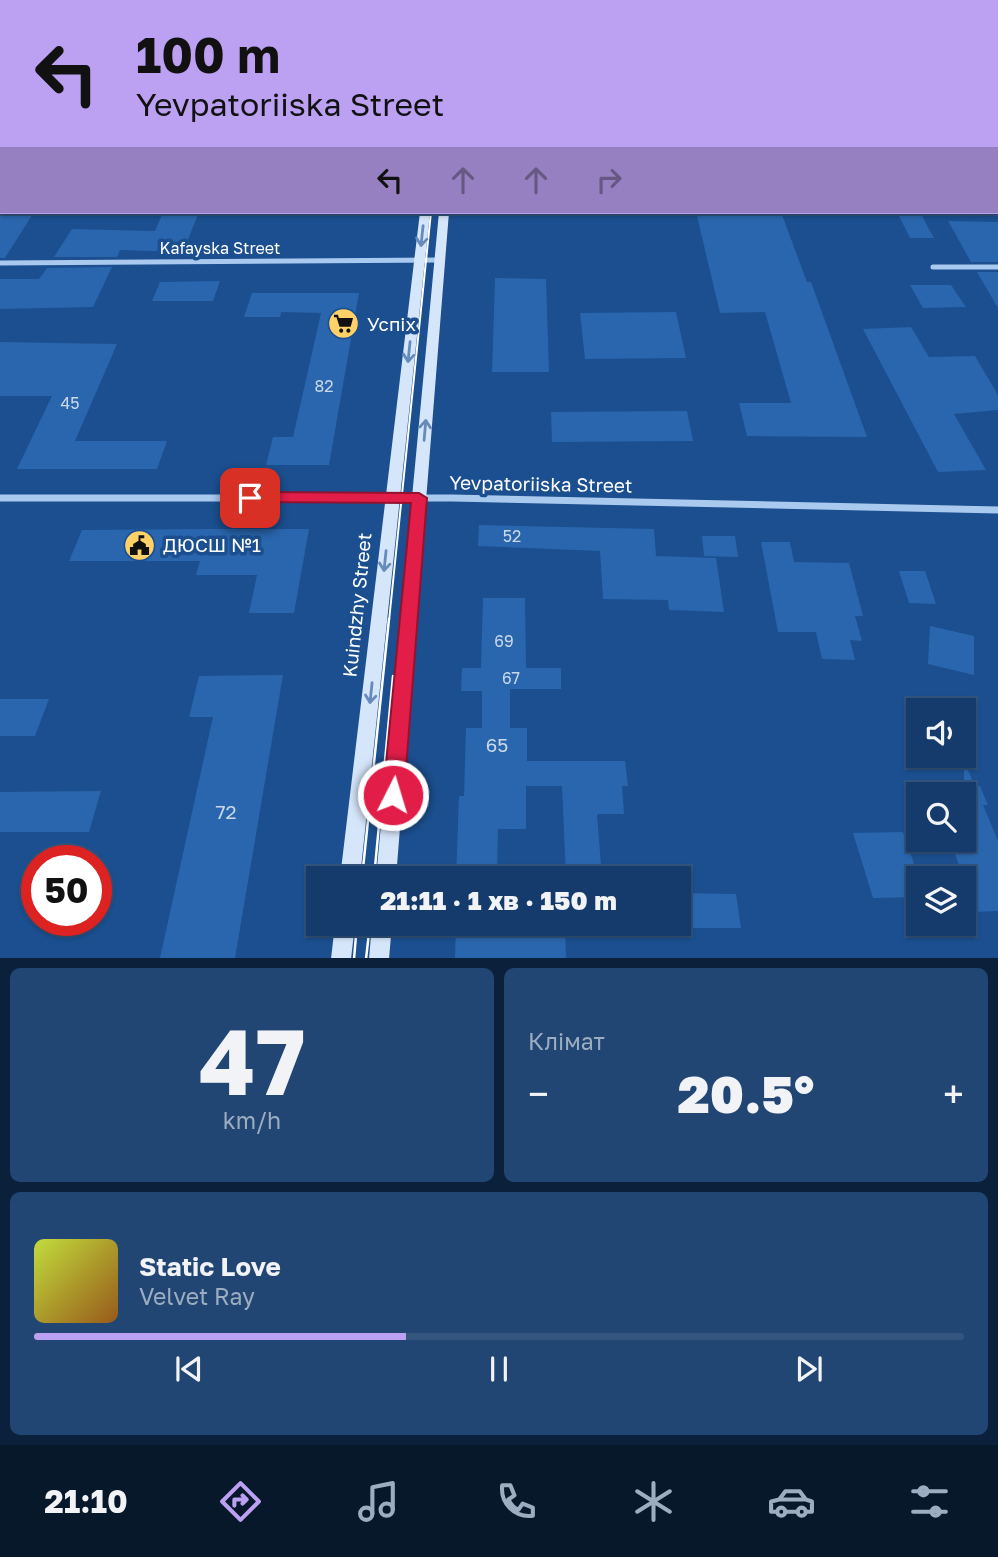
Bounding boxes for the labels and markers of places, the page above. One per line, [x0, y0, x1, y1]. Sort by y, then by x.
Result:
supermarket icon: Успіх [327, 307, 361, 341]
place label: Успіх [367, 312, 416, 335]
pin [220, 468, 280, 528]
public building icon: ДЮСШ №1 [123, 528, 157, 562]
place label: ДЮСШ №1 [163, 533, 261, 556]

